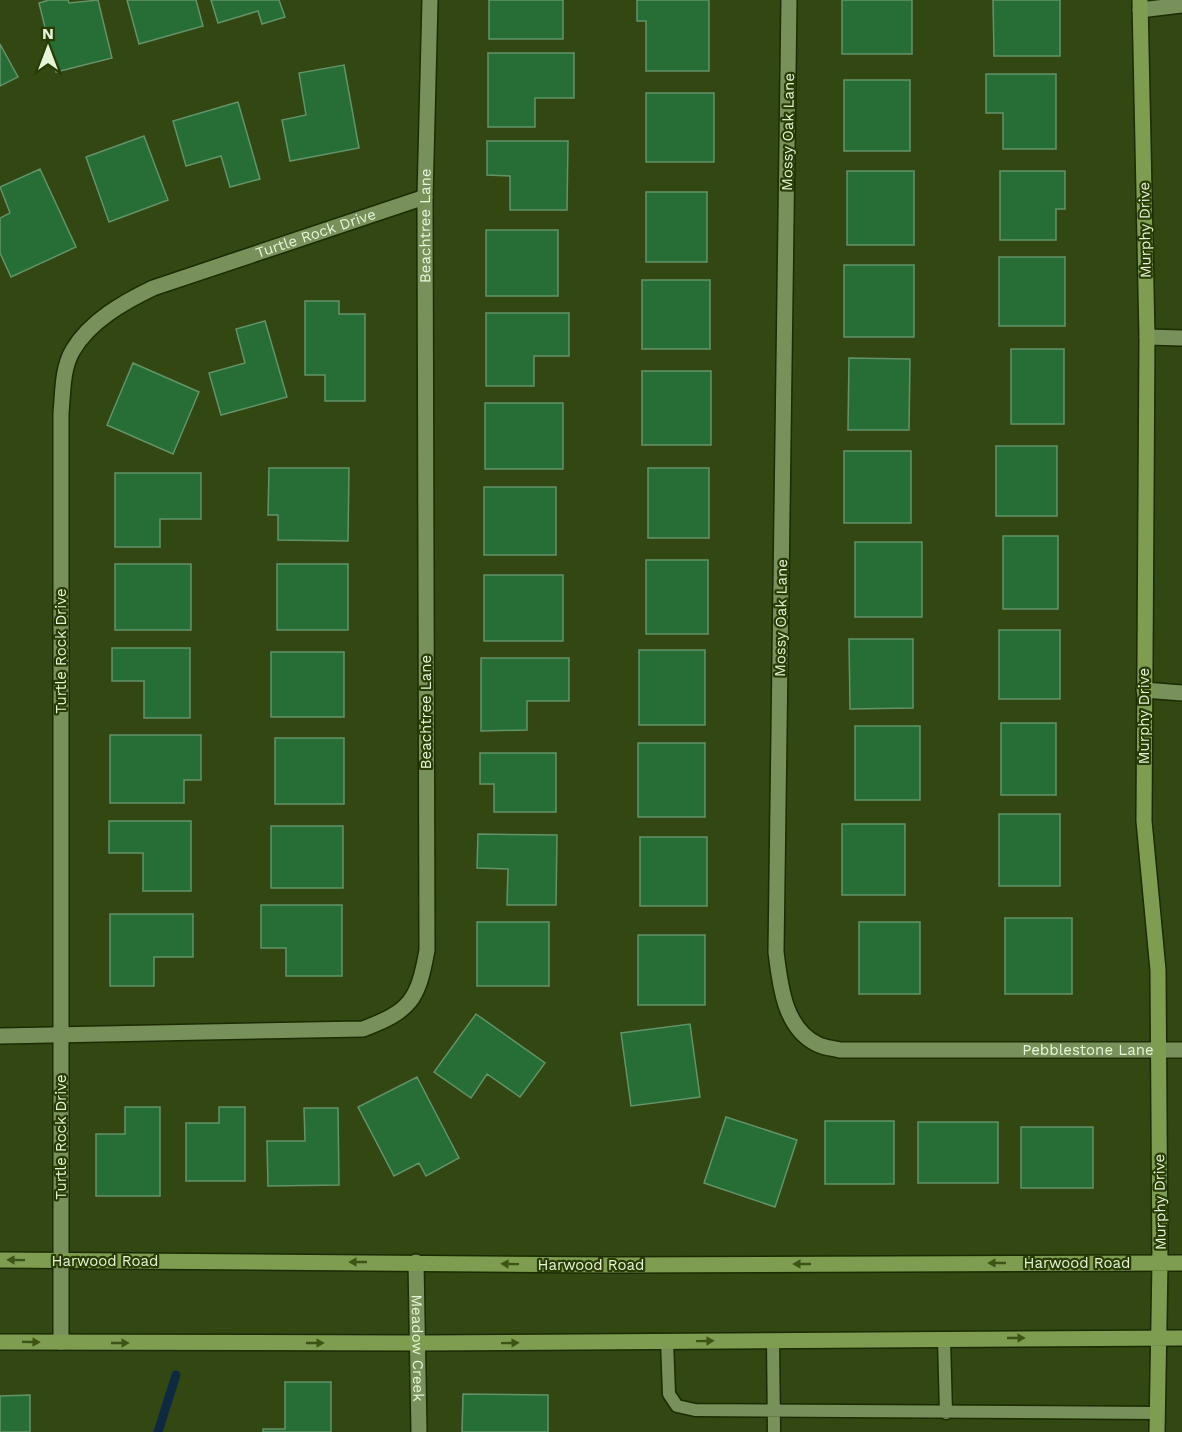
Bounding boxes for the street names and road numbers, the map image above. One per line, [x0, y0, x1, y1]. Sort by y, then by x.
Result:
street label: Mossy Oak Lane [778, 73, 798, 191]
street label: Beachtree Lane [416, 168, 435, 283]
street label: Murphy Drive [1135, 182, 1155, 278]
street label: Turtle Rock Drive [253, 205, 378, 262]
street label: Mossy Oak Lane [771, 559, 791, 677]
street label: Turtle Rock Drive [52, 588, 70, 714]
street label: Beachtree Lane [417, 655, 435, 769]
street label: Murphy Drive [1135, 668, 1153, 764]
street label: Pebblestone Lane [1022, 1041, 1154, 1059]
street label: Turtle Rock Drive [52, 1074, 70, 1200]
street label: Murphy Drive [1150, 1154, 1170, 1250]
street label: Harwood Road [52, 1252, 158, 1270]
street label: Harwood Road [1024, 1254, 1130, 1272]
street label: Harwood Road [538, 1256, 644, 1274]
street label: Meadow Creek [408, 1294, 427, 1402]

